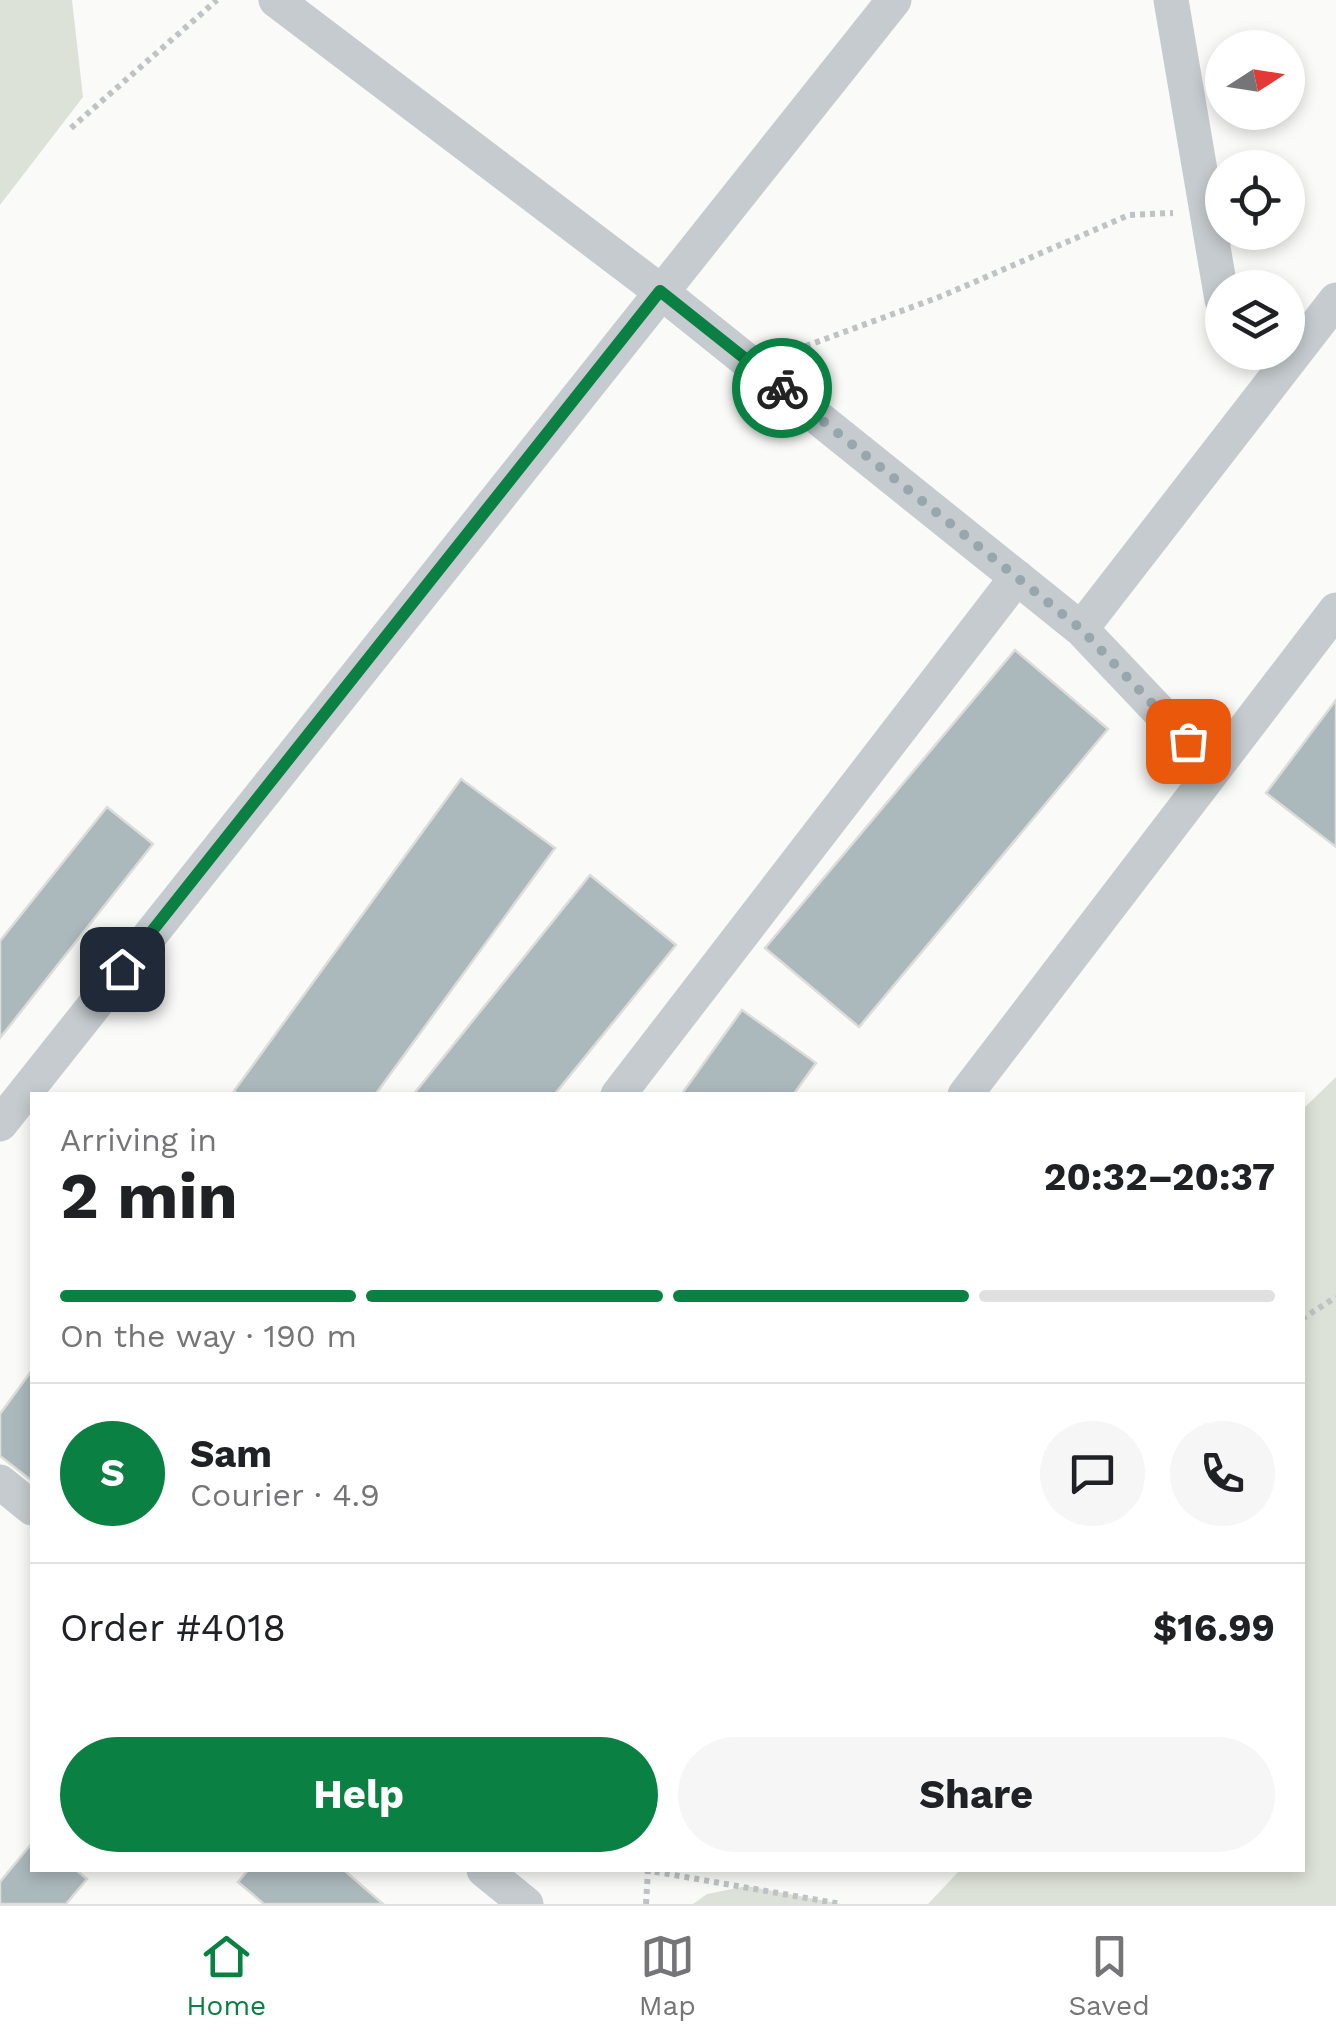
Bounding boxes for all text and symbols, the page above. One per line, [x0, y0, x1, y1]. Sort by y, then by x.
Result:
north arrow [1205, 30, 1305, 130]
map controls [1205, 30, 1305, 370]
button: locate [1205, 150, 1305, 250]
button: layers [1205, 270, 1305, 370]
courier [732, 338, 832, 438]
icon: bike [755, 361, 810, 416]
pin [1146, 699, 1231, 784]
icon: bag [1161, 714, 1216, 769]
pin [80, 927, 165, 1012]
icon: home [95, 942, 150, 997]
text: Arriving in [60, 1121, 217, 1159]
text: 20:32–20:37 [1044, 1155, 1275, 1199]
text: 2 min [60, 1158, 238, 1234]
text: On the way · 190 m [60, 1317, 357, 1355]
button: chat [1040, 1421, 1145, 1526]
button: phone [1170, 1421, 1275, 1526]
text: Sam [190, 1432, 272, 1476]
text: S [100, 1451, 125, 1495]
text: Courier · 4.9 [190, 1476, 380, 1514]
text: Order #4018 [60, 1606, 286, 1650]
text: $16.99 [1153, 1606, 1275, 1650]
button: Help [60, 1737, 658, 1852]
button: Share [678, 1737, 1275, 1852]
tab: Home [186, 1929, 266, 2022]
tab: Map [639, 1929, 696, 2022]
tab: Saved [1068, 1929, 1150, 2022]

